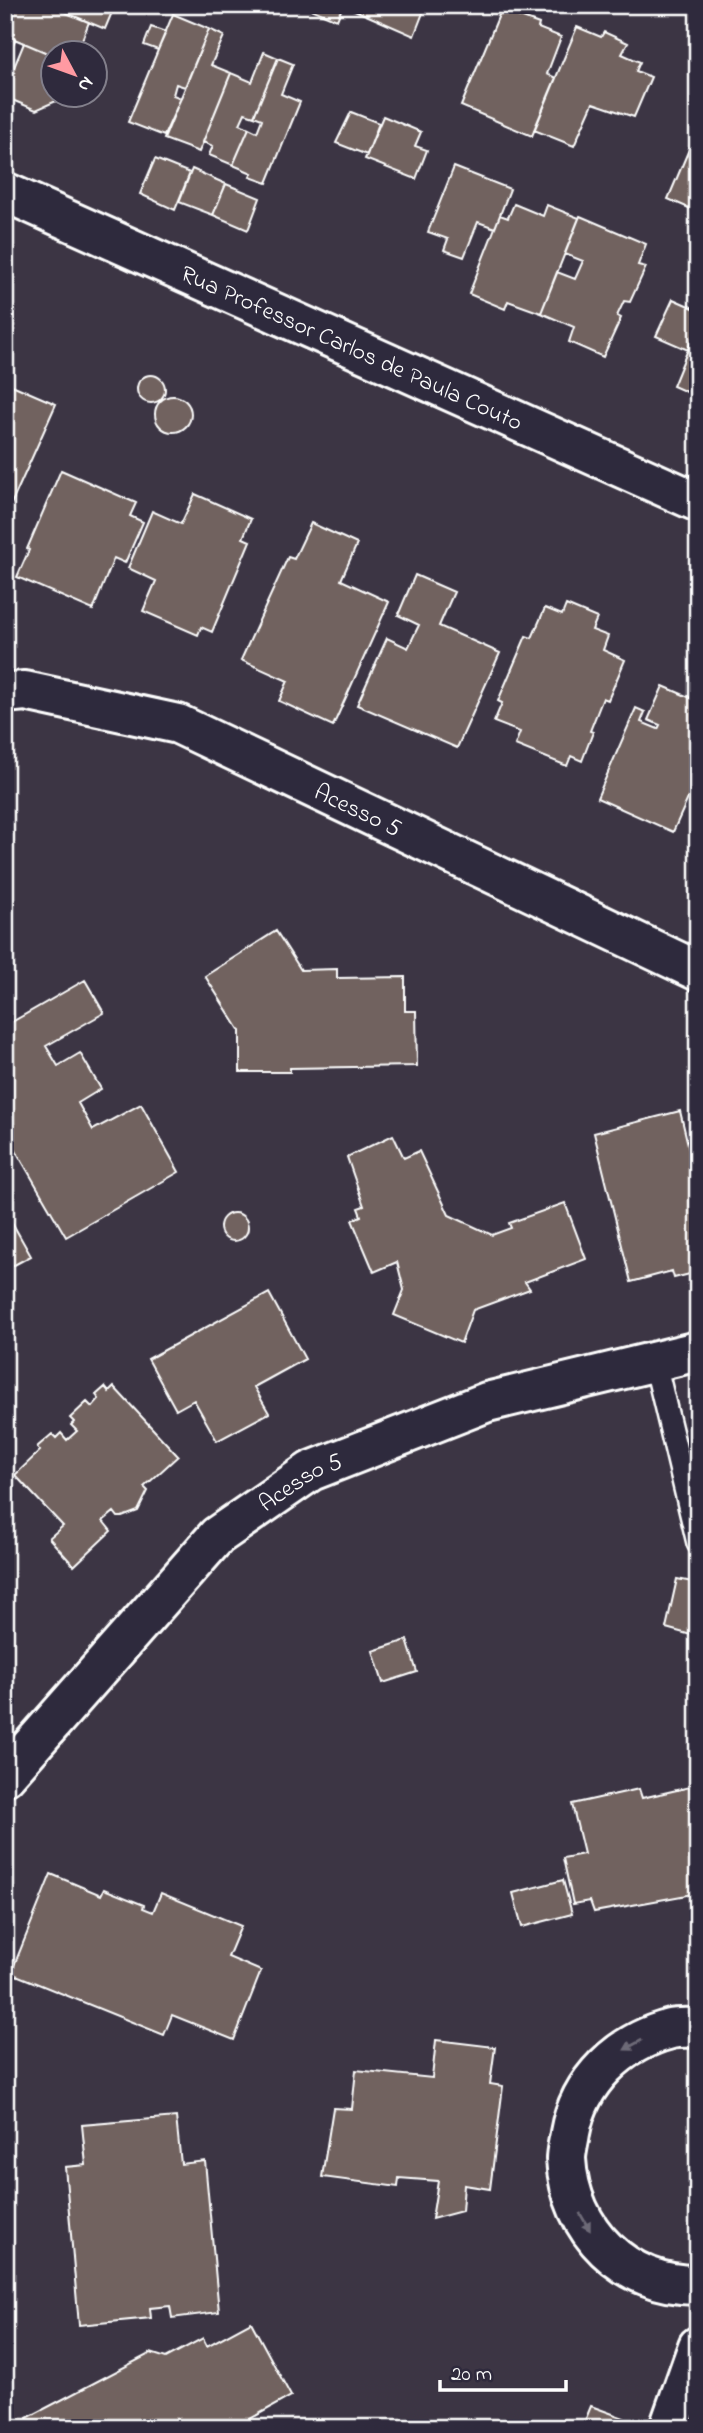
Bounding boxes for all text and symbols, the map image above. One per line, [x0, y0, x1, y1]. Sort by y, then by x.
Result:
north arrow [38, 38, 108, 108]
text: N [70, 70, 99, 97]
street label: Rua Professor Carlos de Paula Couto [174, 258, 527, 441]
street label: Acesso 5 [308, 776, 407, 848]
street label: Acesso 5 [252, 1445, 348, 1522]
one-way arrow [624, 2039, 643, 2051]
one-way arrow [579, 2213, 592, 2232]
scale bar [440, 2349, 566, 2393]
text: 20 m [451, 2360, 492, 2390]

